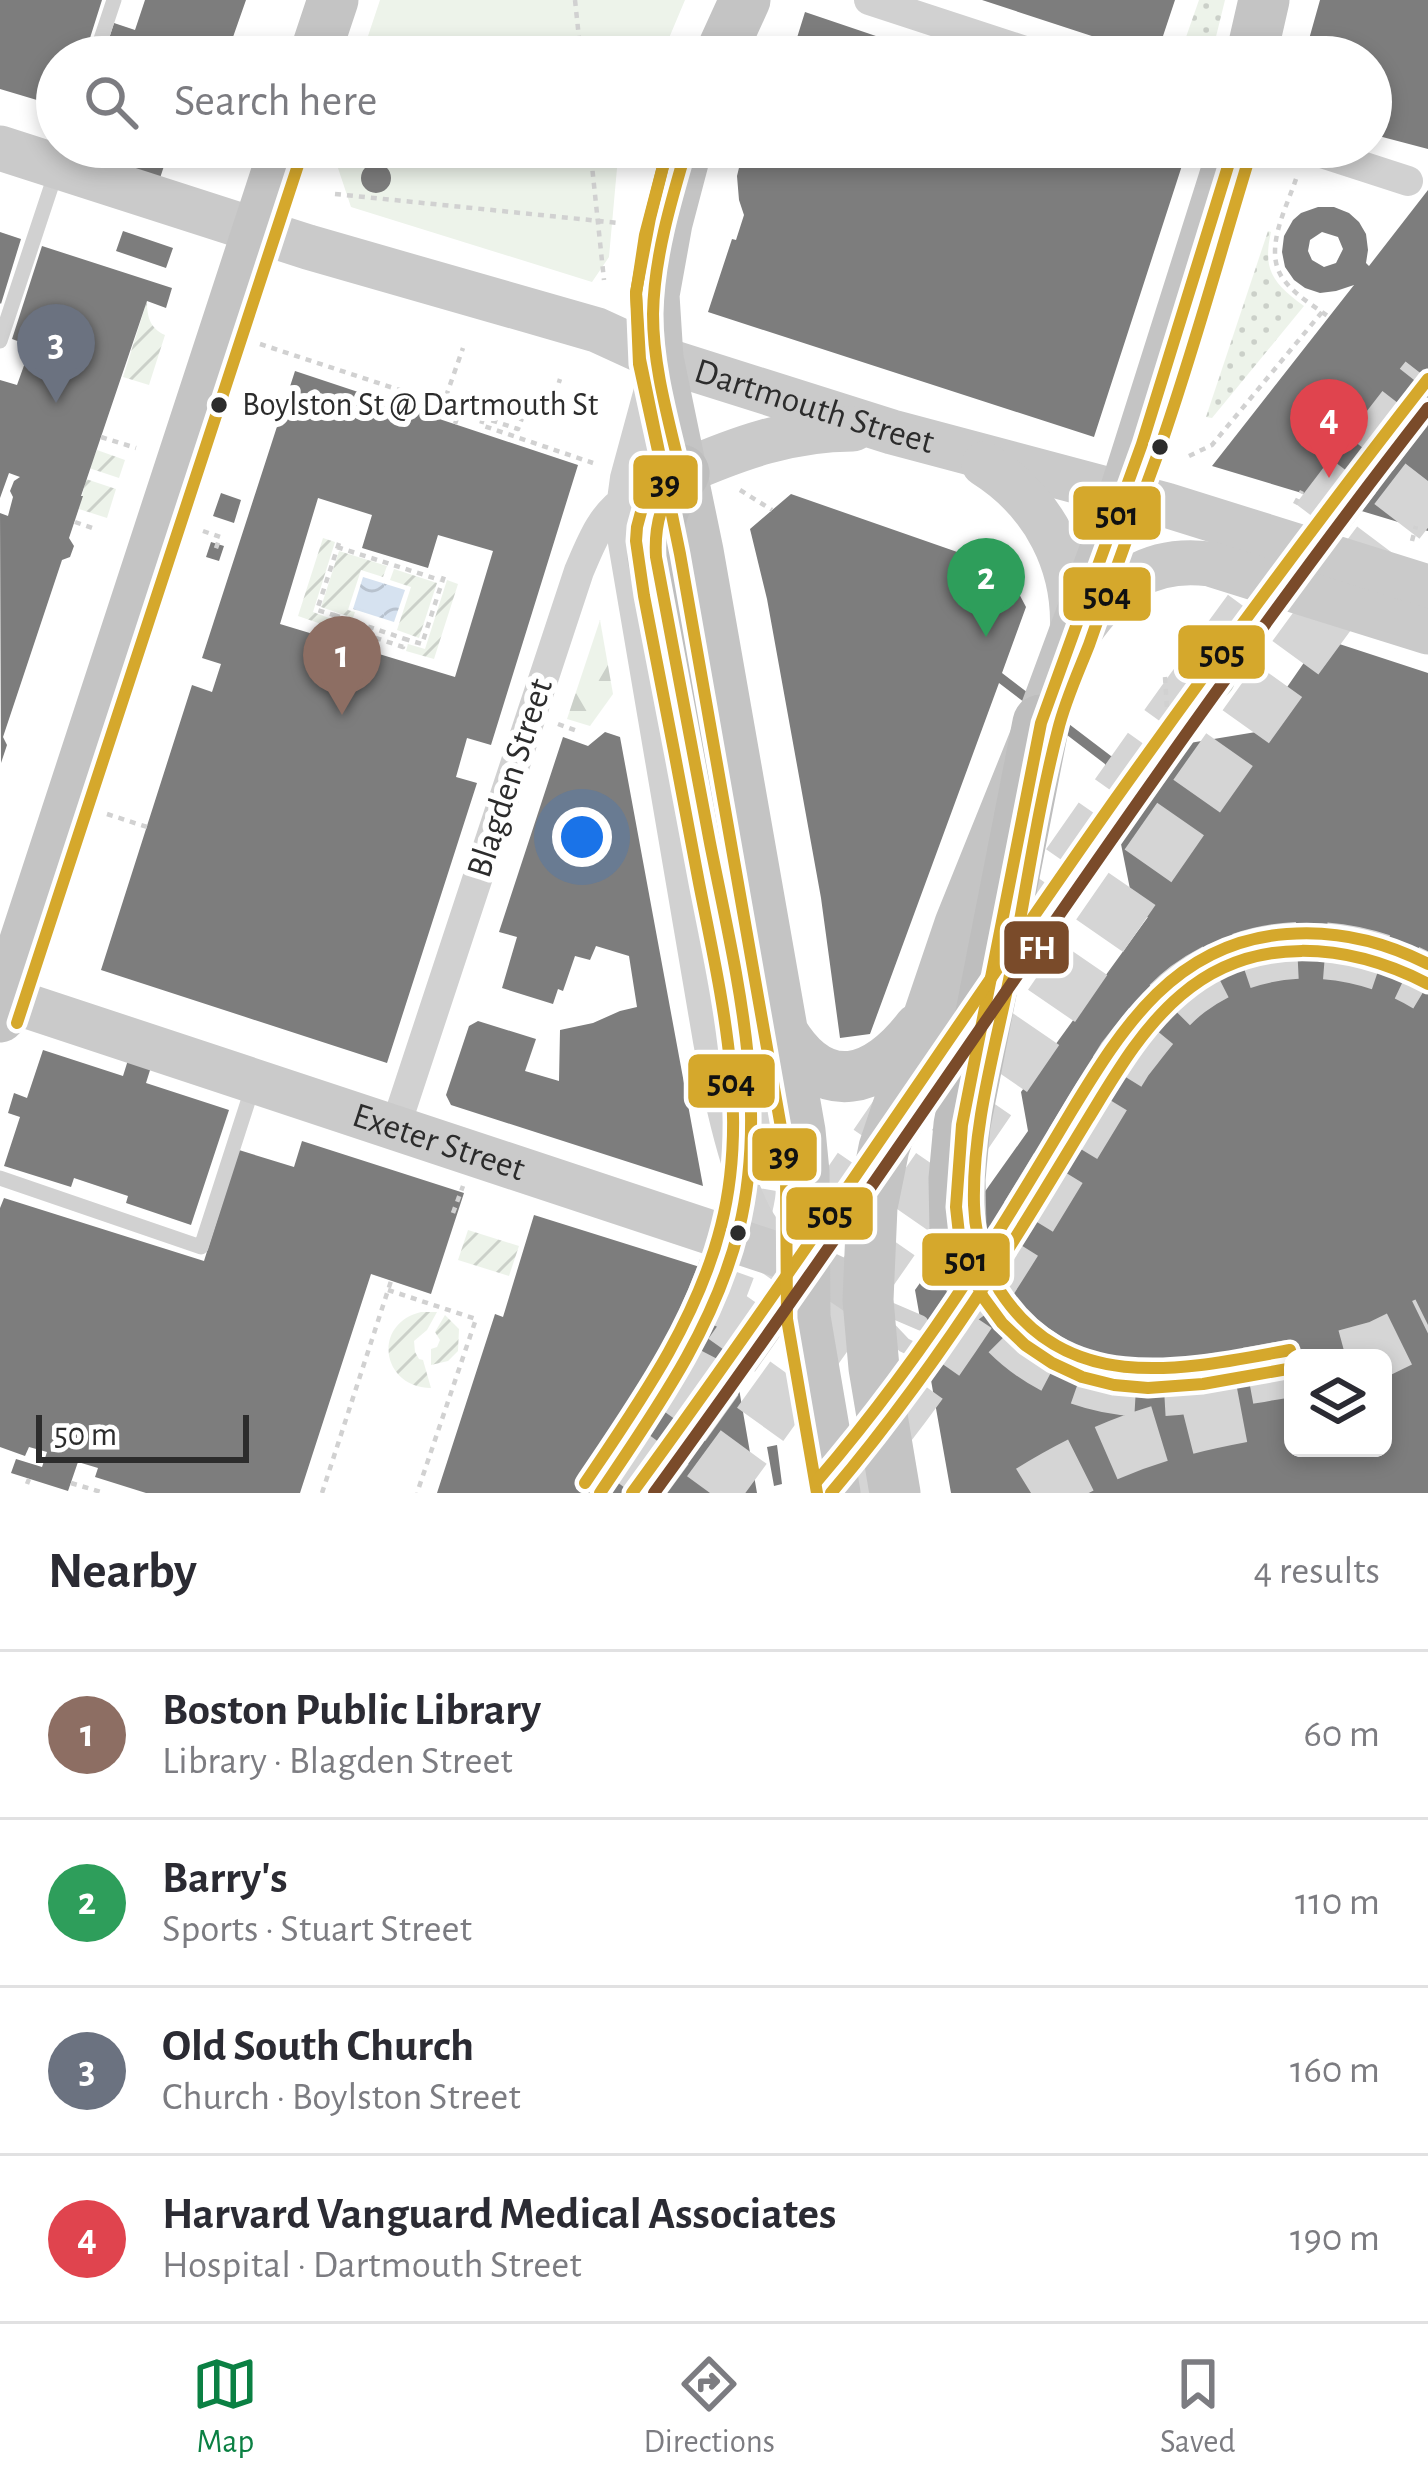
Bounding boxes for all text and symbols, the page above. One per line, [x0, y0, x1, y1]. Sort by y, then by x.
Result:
search box [36, 36, 1392, 168]
icon: search [78, 69, 144, 135]
text: Search here [174, 79, 377, 124]
pin: 3 [17, 304, 95, 403]
street label: Dartmouth Street [690, 353, 938, 460]
pin: 4 [1290, 379, 1368, 478]
place label: Boylston St @ Dartmouth St [242, 389, 599, 422]
marker: Boylston St @ Dartmouth St [208, 394, 230, 416]
unlabelled marker [1149, 436, 1171, 458]
line badge: 39 [631, 453, 700, 511]
text: 39 [650, 468, 680, 501]
line badge: 501 [1071, 484, 1163, 542]
text: 501 [1095, 499, 1139, 532]
pin: 2 [947, 538, 1025, 637]
line badge: 504 [1061, 565, 1153, 623]
text: 504 [1083, 580, 1131, 613]
pin: 1 [303, 616, 381, 715]
line badge: 505 [1176, 623, 1267, 681]
text: 505 [1199, 638, 1245, 671]
street label: Blagden Street [461, 674, 559, 882]
your location [552, 807, 612, 867]
line badge: FH [1002, 919, 1071, 976]
text: FH [1018, 933, 1056, 966]
line badge: 504 [686, 1052, 777, 1110]
text: 504 [707, 1067, 755, 1100]
street label: Exeter Street [348, 1097, 530, 1188]
line badge: 39 [750, 1126, 819, 1183]
text: 39 [769, 1140, 799, 1173]
line badge: 505 [784, 1185, 875, 1242]
text: 505 [807, 1199, 853, 1232]
unlabelled marker [727, 1222, 749, 1244]
line badge: 501 [920, 1231, 1012, 1288]
text: 501 [944, 1245, 988, 1278]
map controls [1284, 1349, 1392, 1457]
button: layers [1284, 1349, 1392, 1457]
scale bar [36, 1409, 249, 1462]
text: 50 m [54, 1419, 117, 1452]
text: Nearby [48, 1546, 197, 1597]
text: 4 results [1253, 1552, 1380, 1591]
text: Boston Public Library [162, 1688, 541, 1733]
text: 1 [80, 1715, 94, 1754]
text: 60 m [1303, 1715, 1380, 1754]
text: Library · Blagden Street [162, 1742, 513, 1781]
text: Barry's [162, 1856, 287, 1901]
text: 2 [78, 1883, 96, 1922]
text: 110 m [1295, 1883, 1380, 1922]
text: Sports · Stuart Street [162, 1910, 472, 1949]
text: Old South Church [162, 2024, 474, 2069]
text: 3 [79, 2051, 95, 2090]
text: 160 m [1290, 2051, 1380, 2090]
text: Church · Boylston Street [162, 2078, 521, 2117]
text: Harvard Vanguard Medical Associates [162, 2192, 836, 2237]
text: 4 [77, 2219, 97, 2258]
text: 190 m [1290, 2219, 1380, 2258]
text: Hospital · Dartmouth Street [162, 2246, 582, 2285]
tab: Map [192, 2351, 258, 2463]
tab: Directions [643, 2351, 775, 2463]
tab: Saved [1160, 2351, 1235, 2463]

